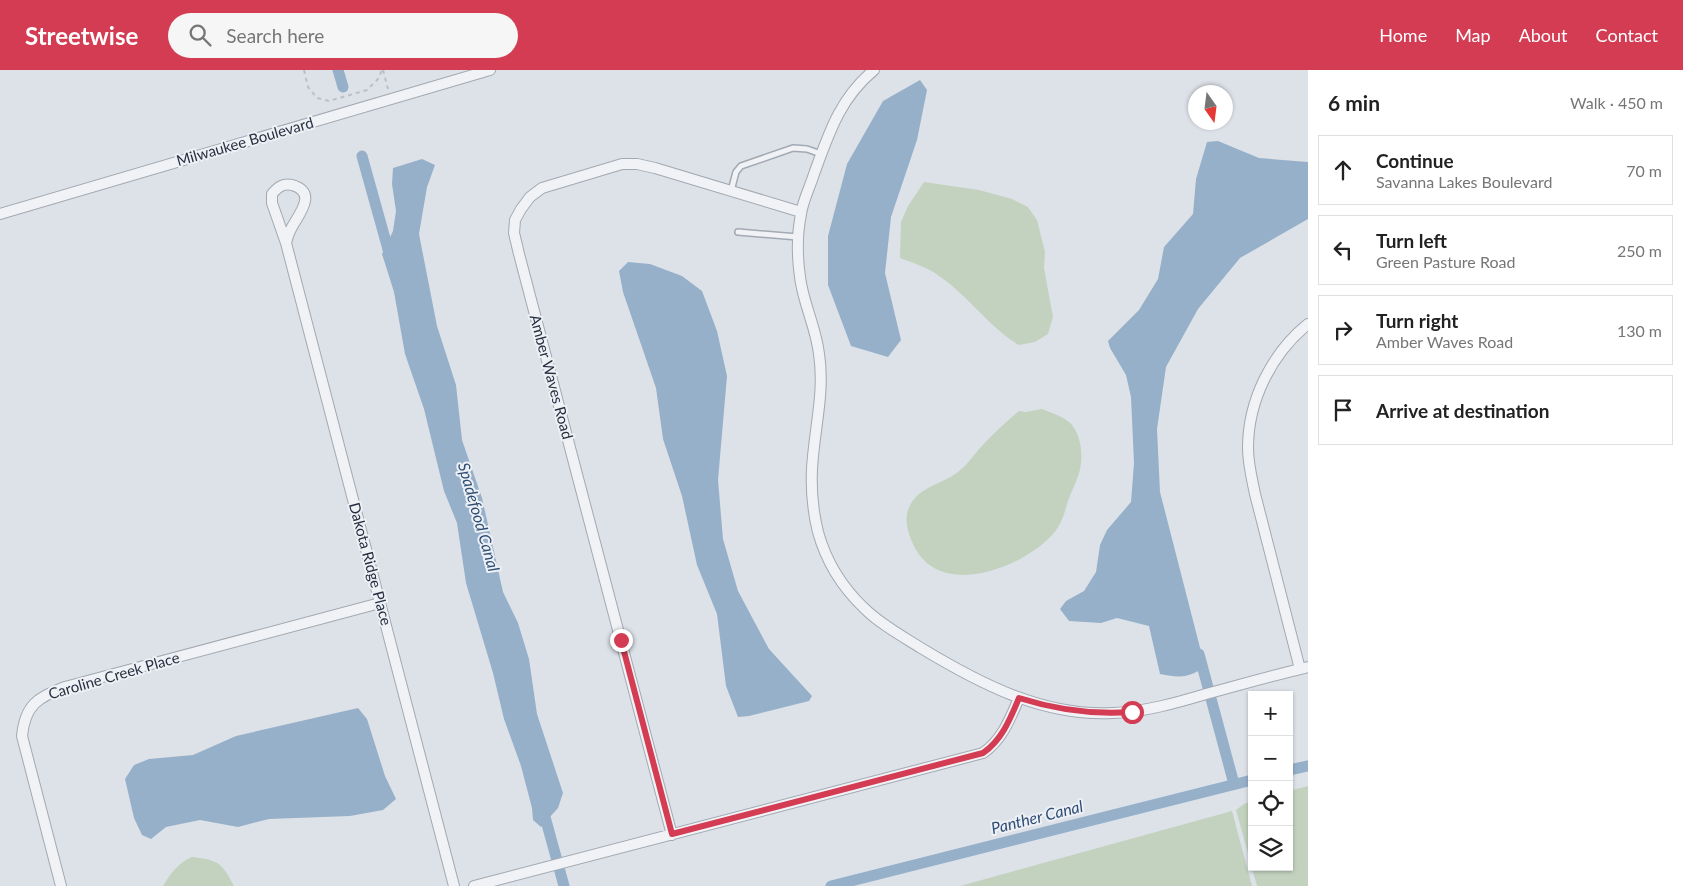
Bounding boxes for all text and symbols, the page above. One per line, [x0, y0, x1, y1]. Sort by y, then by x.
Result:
search box [168, 13, 518, 58]
text: Streetwise [25, 21, 138, 50]
icon: search [186, 21, 214, 49]
text: Search here [226, 24, 324, 47]
text: Home [1379, 24, 1427, 46]
text: Map [1455, 24, 1491, 46]
text: About [1519, 24, 1568, 46]
text: Contact [1596, 24, 1658, 46]
north arrow [1188, 85, 1233, 130]
text: 6 min [1328, 90, 1380, 115]
text: Walk · 450 m [1570, 93, 1663, 112]
street label: Milwaukee Boulevard [174, 113, 315, 169]
text: Continue [1376, 149, 1454, 172]
icon: ahead [1329, 156, 1357, 184]
text: 70 m [1626, 161, 1662, 180]
text: Savanna Lakes Boulevard [1376, 172, 1552, 191]
text: Turn left [1376, 229, 1447, 252]
icon: left [1329, 236, 1357, 264]
text: 250 m [1617, 241, 1662, 260]
text: Green Pasture Road [1376, 252, 1515, 271]
text: Turn right [1376, 309, 1458, 332]
street label: Amber Waves Road [527, 312, 577, 441]
icon: right [1329, 316, 1357, 344]
text: 130 m [1617, 321, 1662, 340]
text: Amber Waves Road [1376, 332, 1513, 351]
icon: arrive [1329, 396, 1357, 424]
text: Arrive at destination [1376, 399, 1549, 422]
water label: Spadefood Canal [455, 460, 504, 574]
street label: Dakota Ridge Place [346, 500, 396, 627]
route end [610, 629, 633, 652]
street label: Caroline Creek Place [46, 648, 182, 702]
map controls [1248, 691, 1293, 871]
button: + [1248, 691, 1293, 736]
route start [1121, 701, 1144, 724]
button: − [1248, 736, 1293, 781]
button: locate [1248, 781, 1293, 826]
water label: Panther Canal [989, 796, 1085, 837]
button: layers [1248, 826, 1293, 871]

